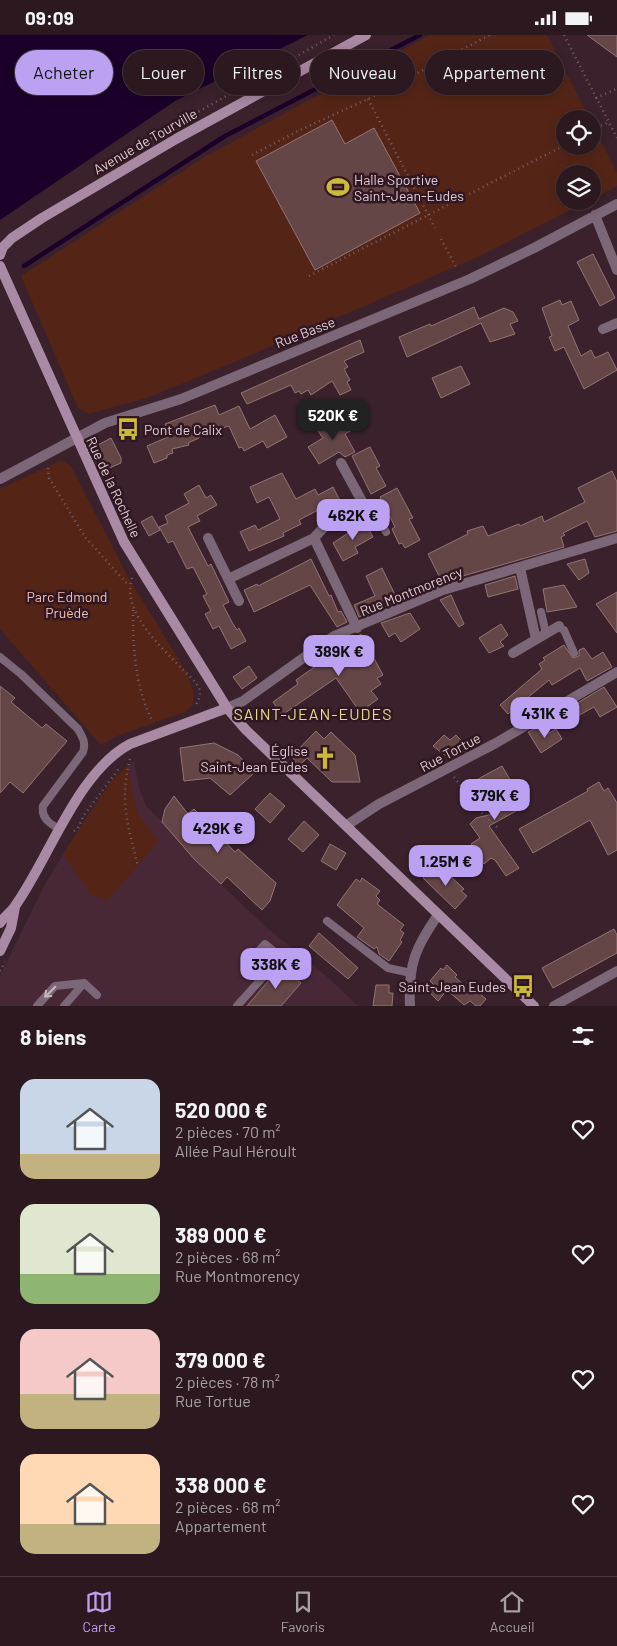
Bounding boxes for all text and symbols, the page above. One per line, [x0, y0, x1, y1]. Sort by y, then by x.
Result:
text: 09:09 [25, 6, 74, 29]
chip: Acheter [15, 50, 113, 95]
chip: Louer [123, 50, 204, 95]
chip: Filtres [214, 50, 300, 95]
chip: Nouveau [310, 50, 415, 95]
chip: Appartement [425, 50, 564, 95]
street label: Avenue de Tourville [90, 104, 200, 178]
map controls [556, 110, 601, 210]
button: locate [556, 110, 601, 155]
button: layers [556, 165, 601, 210]
place label: Halle Sportive Saint-Jean-Eudes [354, 171, 464, 204]
sports icon: Halle Sportive Saint-Jean-Eudes [325, 174, 351, 200]
street label: Rue Basse [273, 313, 337, 351]
pin: 520K € [292, 399, 374, 441]
text: 520K € [308, 405, 358, 424]
bus stop icon: Pont de Calix [115, 416, 141, 442]
place label: Pont de Calix [144, 421, 222, 438]
street label: Rue de la Rochelle [83, 434, 145, 540]
pin: 462K € [312, 499, 394, 541]
text: 462K € [328, 505, 378, 524]
street label: Rue Montmorency [357, 562, 465, 619]
park label: Parc Edmond Pruède [27, 588, 107, 621]
pin: 389K € [298, 635, 380, 677]
text: 389K € [314, 641, 364, 660]
pin: 431K € [504, 697, 586, 739]
text: 431K € [521, 703, 569, 722]
district label: SAINT-JEAN-EUDES [233, 704, 393, 723]
street label: Rue Tortue [417, 729, 483, 775]
place label: Église Saint-Jean Eudes [201, 742, 308, 775]
church icon: Église Saint-Jean Eudes [312, 745, 338, 771]
pin: 379K € [454, 779, 536, 821]
text: 379K € [471, 785, 519, 804]
pin: 429K € [177, 811, 259, 854]
text: 429K € [193, 818, 243, 837]
pin: 1.25M € [400, 845, 492, 887]
text: 1.25M € [420, 851, 472, 870]
pin: 338K € [235, 947, 317, 990]
text: 338K € [251, 954, 301, 973]
bus stop icon: Saint-Jean Eudes [510, 973, 536, 999]
place label: Saint-Jean Eudes [399, 978, 506, 995]
one-way arrow [44, 986, 56, 998]
icon: filters [569, 1022, 597, 1050]
text: 8 biens [20, 1024, 86, 1049]
text: 520 000 € [175, 1097, 268, 1122]
icon: home [60, 1099, 120, 1159]
icon: heart [569, 1115, 597, 1143]
text: 2 pièces · 70 m² [175, 1122, 281, 1141]
text: Allée Paul Héroult [175, 1141, 297, 1160]
text: 389 000 € [175, 1222, 266, 1247]
icon: home [60, 1224, 120, 1284]
icon: heart [569, 1240, 597, 1268]
text: 2 pièces · 68 m² [175, 1247, 281, 1266]
text: Rue Montmorency [175, 1266, 300, 1285]
text: 379 000 € [175, 1347, 266, 1372]
icon: home [60, 1349, 120, 1409]
icon: heart [569, 1365, 597, 1393]
text: 2 pièces · 78 m² [175, 1372, 280, 1391]
text: Rue Tortue [175, 1391, 251, 1410]
text: 338 000 € [175, 1472, 267, 1497]
icon: home [60, 1474, 120, 1534]
icon: heart [569, 1490, 597, 1518]
text: 2 pièces · 68 m² [175, 1497, 281, 1516]
text: Appartement [175, 1516, 267, 1535]
tab: Carte [83, 1588, 116, 1635]
tab: Favoris [281, 1588, 325, 1635]
tab: Accueil [490, 1588, 534, 1635]

